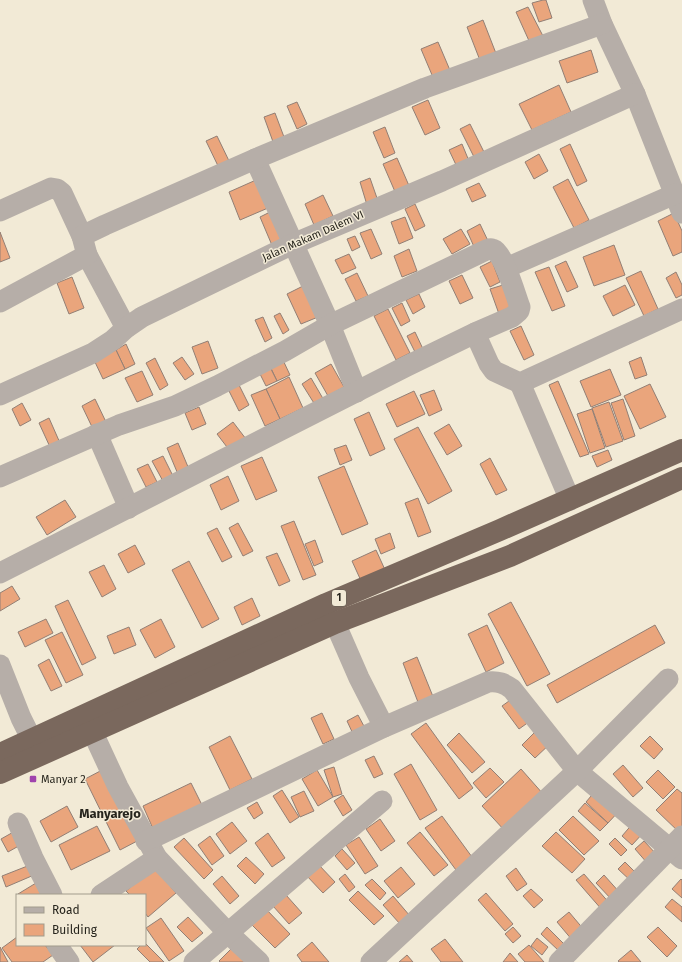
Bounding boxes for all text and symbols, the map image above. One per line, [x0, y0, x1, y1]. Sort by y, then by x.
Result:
street label: Jalan Makam Dalem VI [260, 208, 366, 264]
road number: 1 [332, 590, 346, 606]
place label: Manyar 2 [41, 773, 86, 786]
marker: Manyar 2 [28, 774, 38, 784]
district label: Manyarejo [79, 806, 141, 821]
legend [16, 894, 146, 946]
text: Road [52, 903, 80, 917]
text: Building [52, 923, 98, 937]

